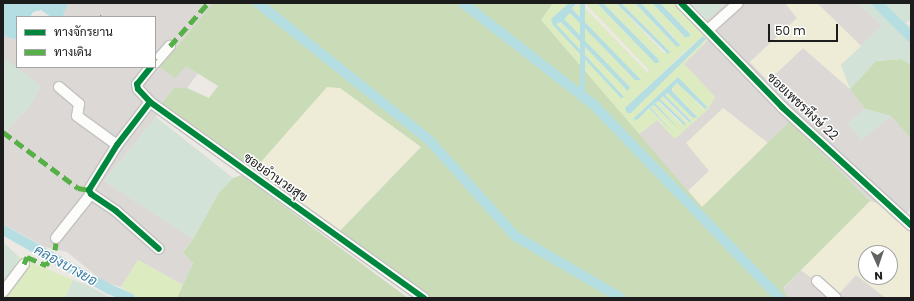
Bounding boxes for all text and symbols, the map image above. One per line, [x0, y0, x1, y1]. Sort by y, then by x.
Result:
legend [16, 16, 156, 68]
scale bar [770, 16, 840, 42]
text: 50 m [775, 22, 806, 39]
text: ทางจักรยาน [54, 23, 113, 40]
text: ทางเดิน [54, 43, 92, 60]
street label: ซอยเพชรหึงษ์ 22 [763, 70, 841, 144]
street label: ซอยอำนวยสุข [240, 150, 310, 206]
water label: คลองบางยอ [32, 241, 100, 289]
north arrow [858, 245, 898, 285]
text: N [874, 268, 883, 284]

